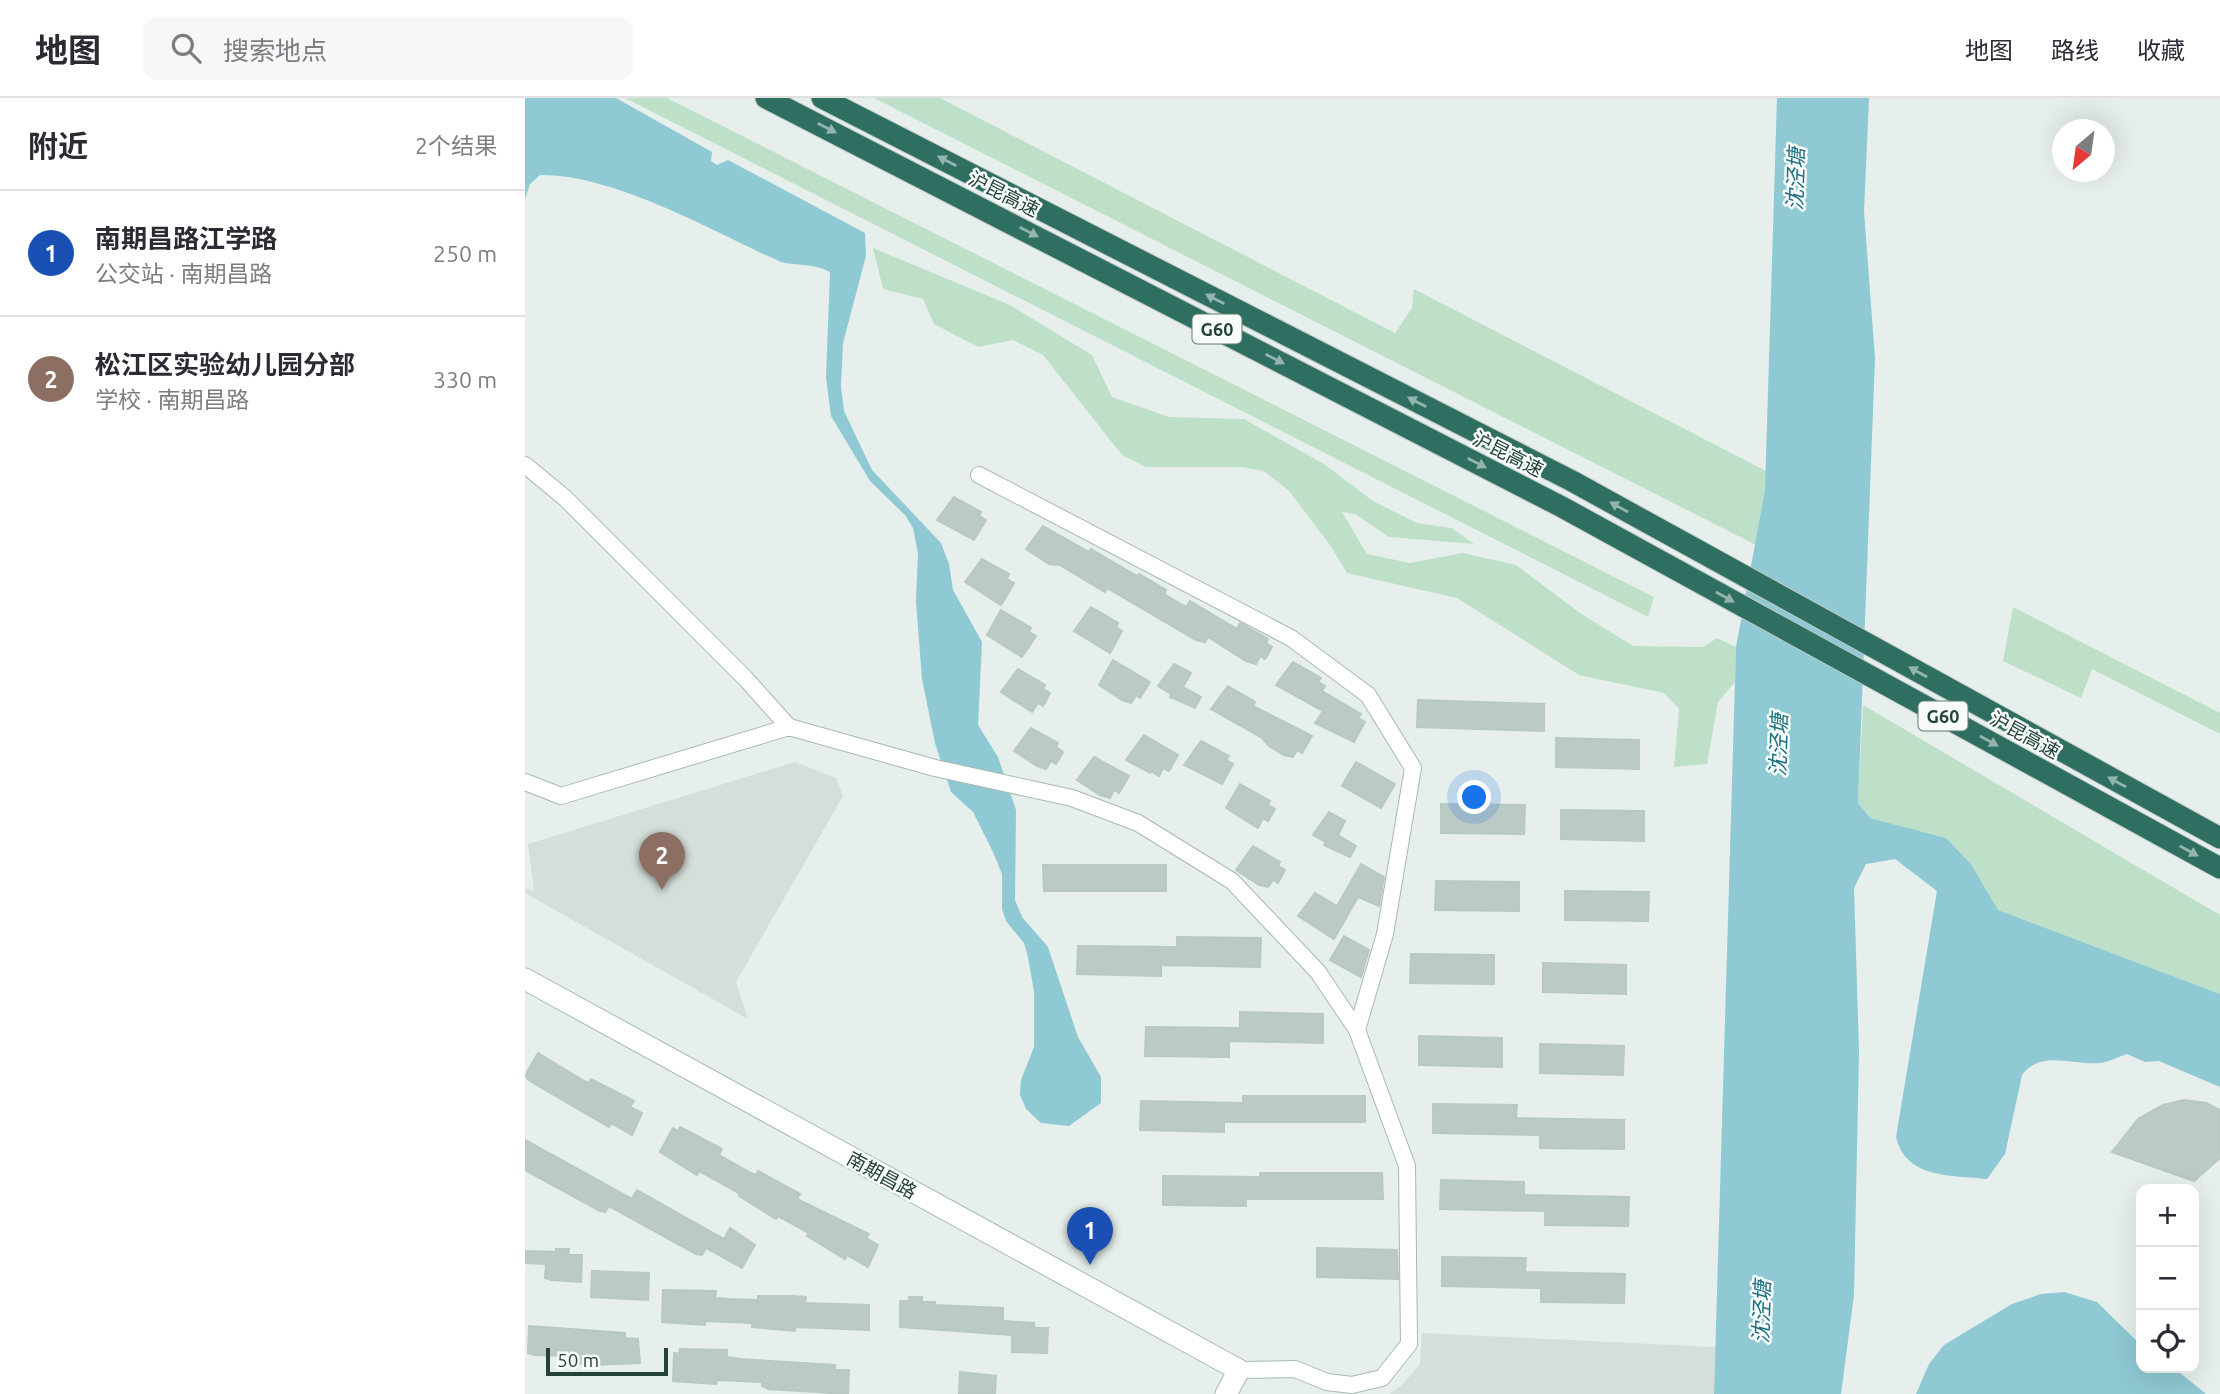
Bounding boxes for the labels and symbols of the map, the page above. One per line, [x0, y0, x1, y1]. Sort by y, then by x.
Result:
north arrow [2052, 119, 2115, 182]
one-way arrow [817, 123, 837, 134]
water label: 沈泾塘 [1782, 144, 1808, 211]
one-way arrow [937, 156, 957, 167]
street label: 沪昆高速 [965, 167, 1043, 221]
one-way arrow [1019, 227, 1039, 238]
one-way arrow [1204, 293, 1224, 305]
road number: G60 [1193, 314, 1241, 344]
one-way arrow [1265, 353, 1285, 365]
one-way arrow [1407, 397, 1427, 408]
street label: 沪昆高速 [1469, 427, 1547, 481]
one-way arrow [1467, 458, 1487, 469]
one-way arrow [1609, 501, 1629, 513]
one-way arrow [1716, 590, 1736, 602]
one-way arrow [1908, 666, 1928, 678]
road number: G60 [1919, 702, 1967, 730]
street label: 沪昆高速 [1986, 707, 2064, 763]
water label: 沈泾塘 [1765, 710, 1791, 777]
one-way arrow [1980, 735, 1999, 747]
one-way arrow [2108, 776, 2127, 788]
your location [1457, 780, 1491, 814]
pin: 2 [639, 832, 685, 890]
one-way arrow [2179, 845, 2199, 857]
street label: 南期昌路 [843, 1147, 921, 1203]
pin: 1 [1067, 1207, 1113, 1265]
water label: 沈泾塘 [1748, 1277, 1774, 1344]
scale bar [546, 1345, 669, 1377]

